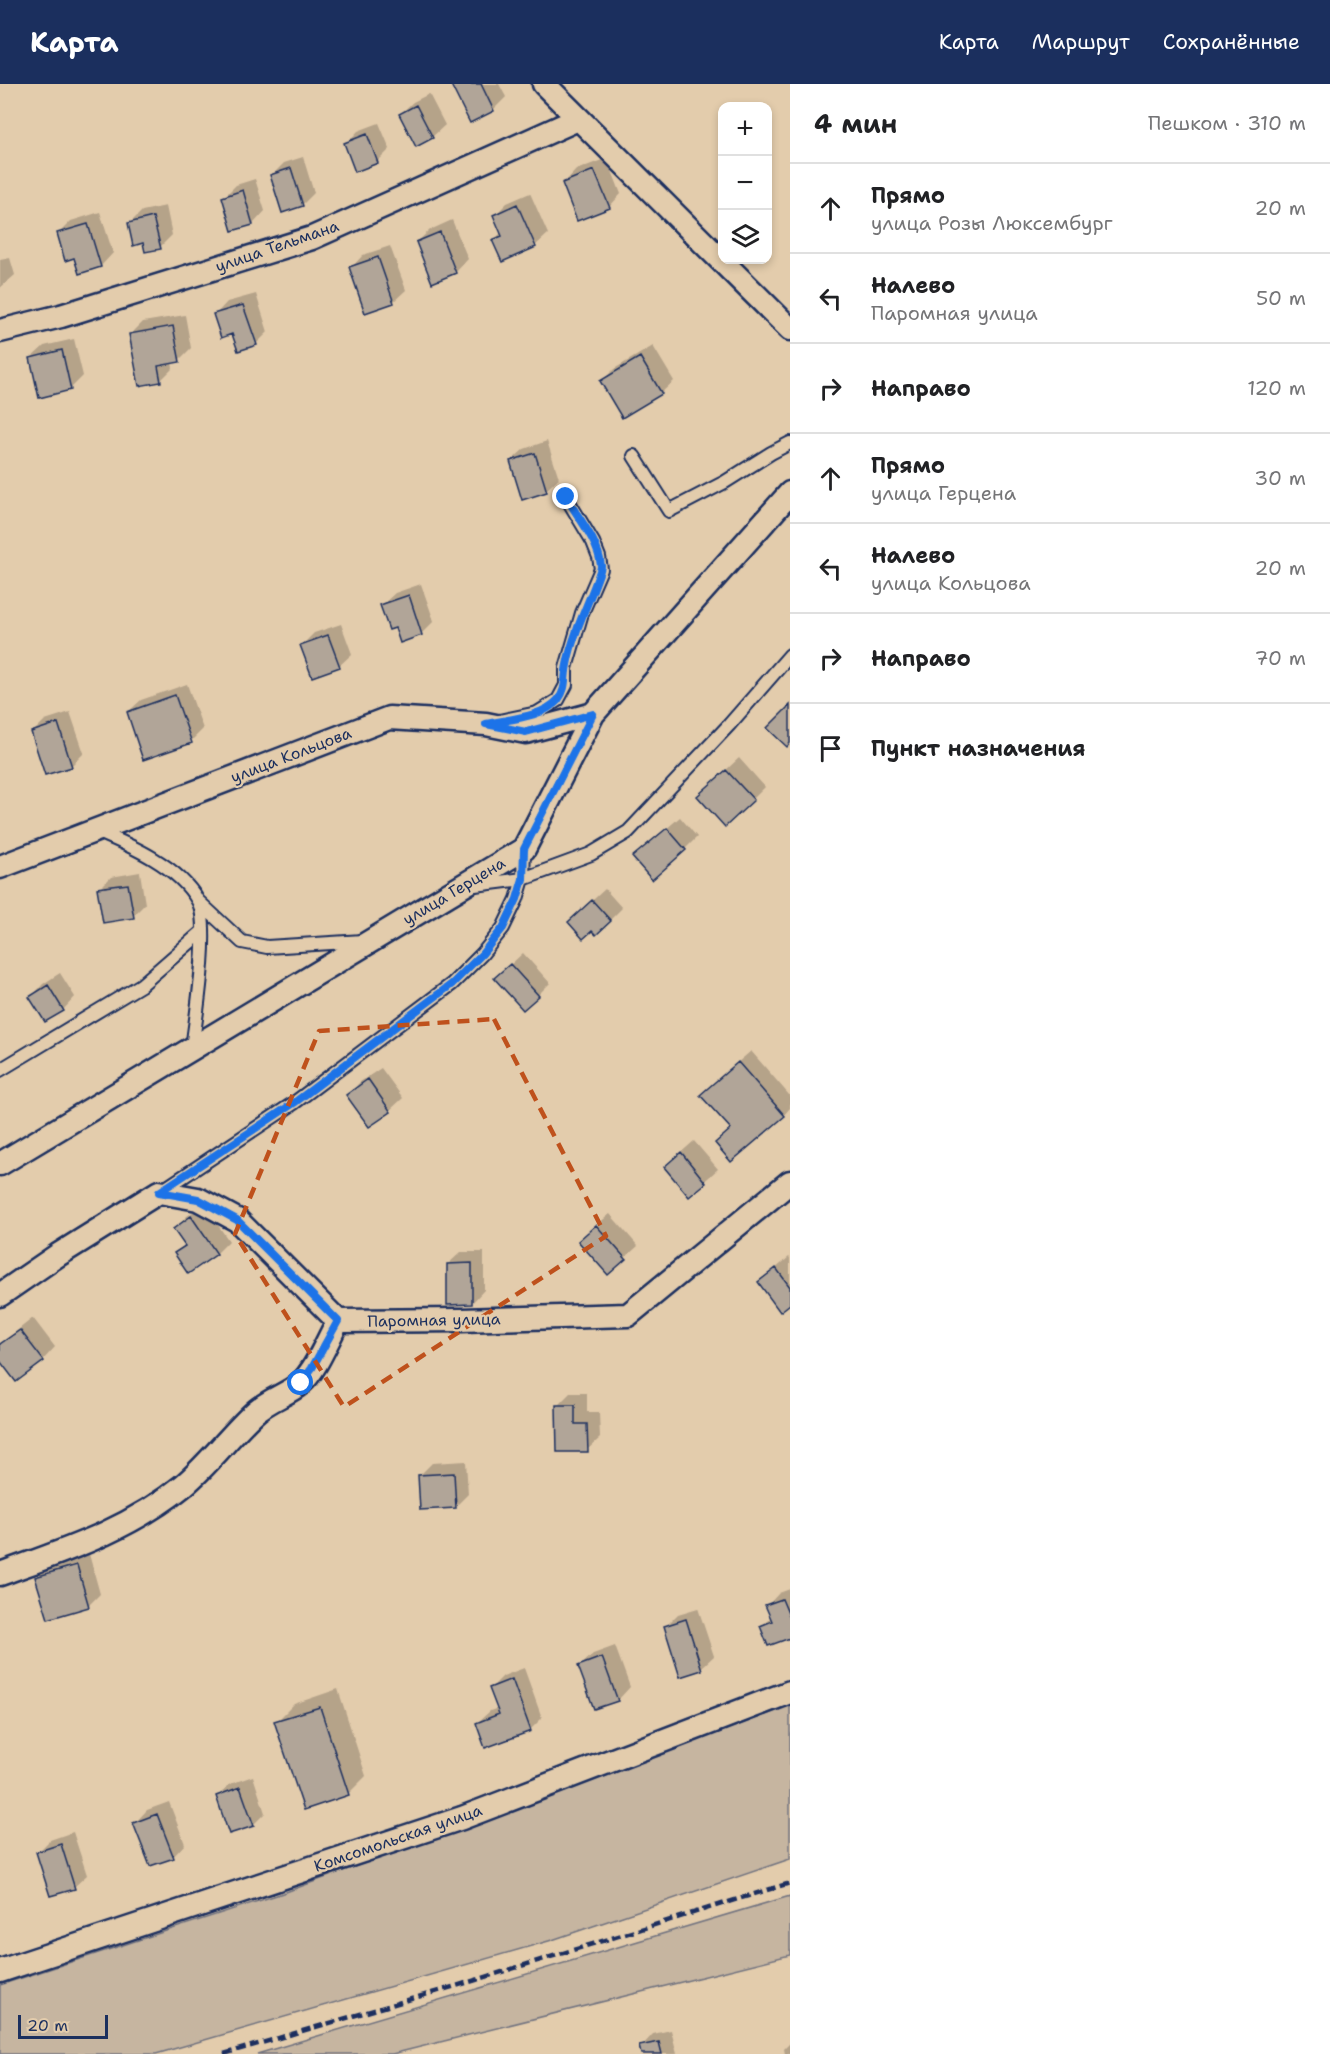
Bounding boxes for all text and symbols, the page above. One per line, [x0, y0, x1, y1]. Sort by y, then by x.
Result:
text: Карта [30, 23, 119, 61]
text: Карта [939, 28, 999, 56]
text: Маршрут [1032, 28, 1130, 56]
text: Сохранённые [1163, 28, 1300, 56]
map controls [718, 102, 772, 264]
button: + [718, 102, 772, 156]
text: 4 мин [814, 106, 897, 141]
text: Пешком · 310 m [1148, 110, 1306, 136]
button: − [718, 156, 772, 210]
text: Прямо [871, 181, 945, 210]
icon: ahead [814, 192, 847, 225]
text: 20 m [1255, 195, 1306, 221]
button: layers [718, 210, 772, 264]
text: улица Розы Люксембург [871, 210, 1113, 236]
street label: улица Тельмана [212, 215, 342, 277]
text: Налево [871, 271, 955, 300]
icon: left [814, 282, 847, 315]
text: 50 m [1256, 285, 1306, 311]
text: Паромная улица [871, 300, 1038, 326]
icon: right [814, 372, 847, 405]
text: Направо [871, 374, 971, 403]
text: 120 m [1247, 375, 1306, 401]
text: Прямо [871, 451, 945, 480]
icon: ahead [814, 462, 847, 495]
text: 30 m [1254, 465, 1306, 491]
text: улица Герцена [871, 480, 1016, 506]
route end [552, 483, 578, 509]
text: Налево [871, 541, 955, 570]
icon: left [814, 552, 847, 585]
text: 20 m [1255, 555, 1306, 581]
text: улица Кольцова [871, 570, 1031, 596]
icon: right [814, 642, 847, 675]
text: Направо [871, 644, 971, 673]
text: 70 m [1254, 645, 1306, 671]
street label: улица Кольцова [228, 722, 354, 788]
icon: arrive [814, 732, 847, 765]
text: Пункт назначения [871, 734, 1085, 763]
street label: улица Герцена [399, 852, 509, 930]
street label: Паромная улица [367, 1308, 501, 1332]
route start [287, 1369, 313, 1395]
street label: Комсомольская улица [311, 1799, 485, 1877]
scale bar [18, 2012, 108, 2040]
text: 20 m [27, 2015, 68, 2036]

